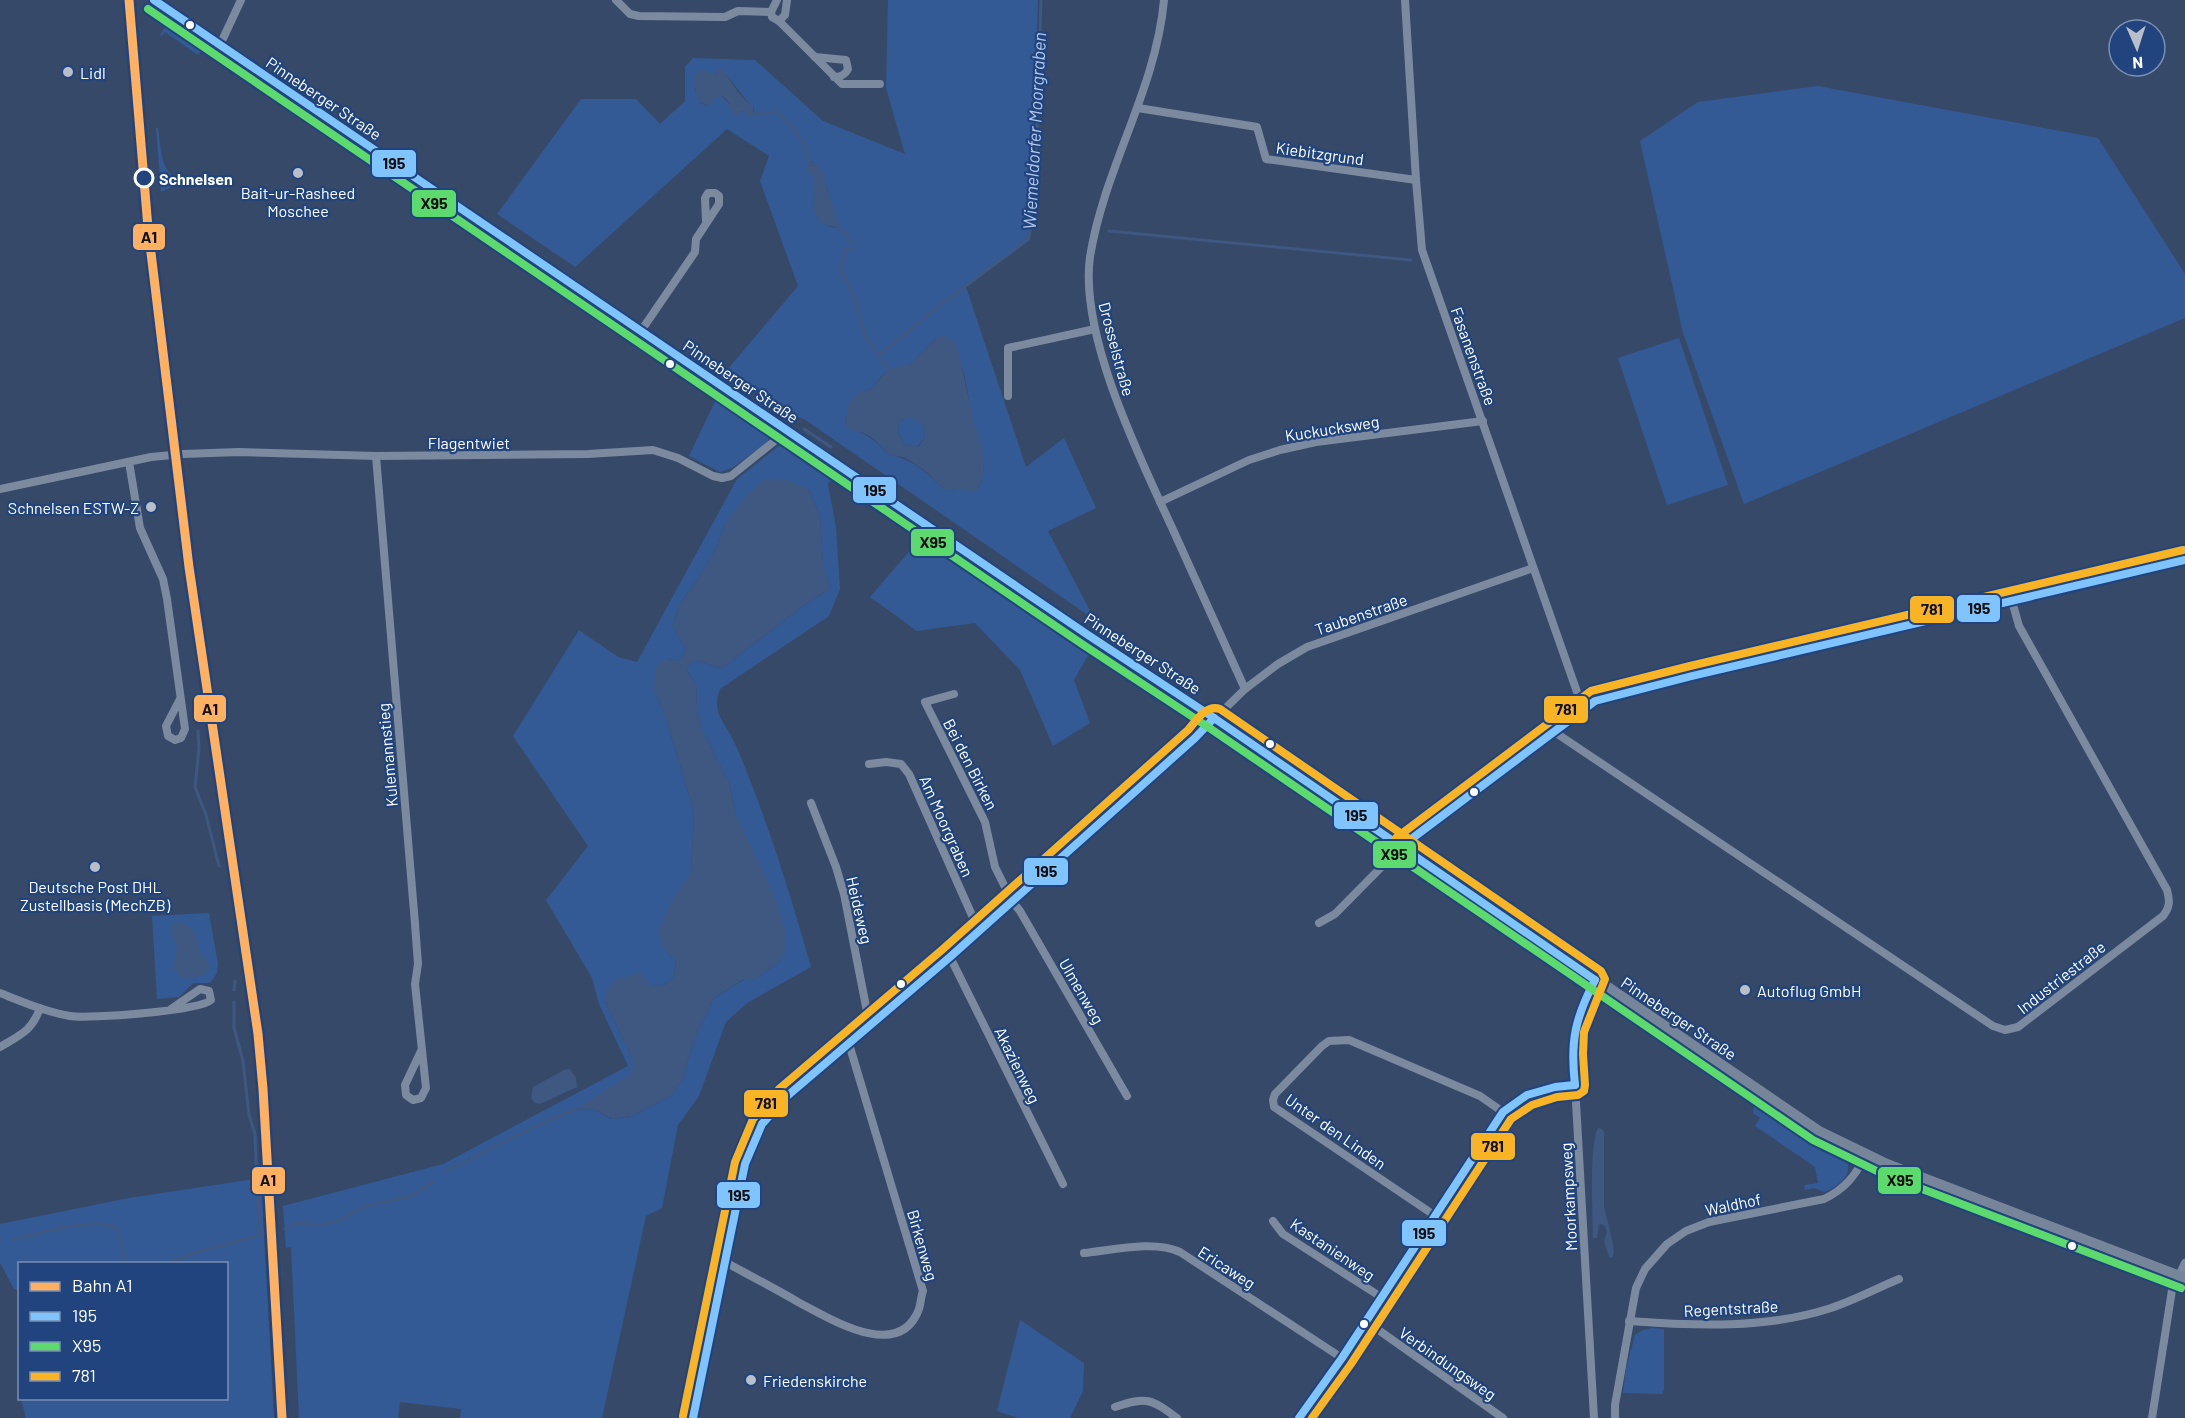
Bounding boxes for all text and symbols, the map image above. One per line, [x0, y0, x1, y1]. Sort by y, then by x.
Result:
north arrow [2107, 18, 2167, 78]
unlabelled marker [184, 19, 196, 31]
water label: Wiemeldorfer Moorgraben [1018, 32, 1050, 230]
street label: Pinneberger Straße [263, 52, 385, 144]
text: N [2132, 54, 2144, 73]
place label: Lidl [80, 63, 106, 82]
marker: Lidl [61, 65, 75, 79]
street label: Kiebitzgrund [1275, 137, 1365, 169]
line badge: 195 [371, 149, 417, 178]
text: 195 [383, 153, 406, 172]
marker: Bait-ur-Rasheed Moschee [291, 166, 305, 180]
marker: Schnelsen [134, 168, 154, 188]
place label: Schnelsen [159, 169, 233, 188]
place label: Bait-ur-Rasheed Moschee [241, 183, 355, 220]
line badge: X95 [411, 189, 457, 218]
text: X95 [420, 193, 448, 212]
line badge: A1 [132, 223, 166, 251]
text: A1 [141, 227, 157, 246]
street label: Drosselstraße [1095, 300, 1139, 398]
street label: Fasanenstraße [1447, 304, 1501, 408]
street label: Pinneberger Straße [680, 335, 802, 427]
unlabelled marker [664, 358, 676, 370]
street label: Kuckucksweg [1284, 411, 1380, 445]
street label: Flagentwiet [428, 433, 510, 452]
line badge: 195 [852, 476, 897, 504]
text: 195 [864, 480, 887, 499]
place label: Schnelsen ESTW-Z [8, 498, 139, 517]
marker: Schnelsen ESTW-Z [144, 500, 158, 514]
line badge: X95 [910, 528, 955, 557]
text: X95 [919, 532, 947, 551]
street label: Taubenstraße [1312, 589, 1410, 639]
line badge: 195 [1956, 594, 2001, 623]
line badge: 781 [1909, 595, 1955, 624]
text: 195 [1968, 598, 1991, 617]
text: 781 [1921, 599, 1943, 618]
street label: Pinneberger Straße [1081, 608, 1205, 698]
line badge: A1 [193, 694, 227, 723]
line badge: 781 [1543, 695, 1589, 724]
text: A1 [202, 699, 218, 718]
text: 781 [1555, 699, 1577, 718]
street label: Kulemannstieg [373, 702, 401, 808]
street label: Bei den Birken [940, 715, 1002, 813]
unlabelled marker [1264, 738, 1276, 750]
street label: Am Moorgraben [916, 772, 978, 880]
unlabelled marker [1468, 786, 1480, 798]
line badge: 195 [1333, 801, 1379, 830]
text: 195 [1345, 805, 1368, 824]
line badge: X95 [1372, 840, 1417, 869]
text: X95 [1380, 844, 1408, 863]
line badge: 195 [1023, 857, 1069, 886]
marker: Deutsche Post DHL Zustellbasis (MechZB) [88, 860, 102, 874]
text: 195 [1035, 861, 1058, 880]
street label: Heideweg [843, 874, 877, 946]
place label: Deutsche Post DHL Zustellbasis (MechZB) [20, 877, 171, 914]
street label: Industriestraße [2013, 937, 2109, 1017]
street label: Ulmenweg [1056, 955, 1108, 1027]
street label: Pinneberger Straße [1618, 972, 1740, 1064]
unlabelled marker [895, 978, 907, 990]
place label: Autoflug GmbH [1757, 981, 1862, 1000]
marker: Autoflug GmbH [1738, 983, 1752, 997]
street label: Akazienweg [991, 1024, 1045, 1106]
line badge: 781 [743, 1089, 789, 1118]
street label: Unter den Linden [1282, 1089, 1390, 1173]
text: 781 [755, 1093, 777, 1112]
line badge: 781 [1470, 1132, 1516, 1161]
text: 781 [1482, 1136, 1504, 1155]
street label: Moorkampsweg [1556, 1142, 1580, 1252]
line badge: A1 [251, 1166, 286, 1195]
line badge: X95 [1877, 1166, 1922, 1195]
text: A1 [260, 1170, 276, 1189]
text: X95 [1886, 1170, 1914, 1189]
line badge: 195 [716, 1181, 761, 1209]
text: 195 [728, 1185, 751, 1204]
street label: Waldhof [1703, 1189, 1763, 1219]
street label: Birkenweg [904, 1207, 942, 1283]
street label: Kastanienweg [1287, 1214, 1379, 1284]
line badge: 195 [1401, 1219, 1447, 1247]
text: 195 [1413, 1223, 1436, 1242]
unlabelled marker [2066, 1240, 2078, 1252]
street label: Ericaweg [1195, 1242, 1259, 1292]
legend [18, 1262, 228, 1400]
text: Bahn A1 [72, 1274, 133, 1296]
street label: Regentstraße [1683, 1296, 1779, 1320]
text: 195 [72, 1304, 97, 1326]
unlabelled marker [1358, 1318, 1370, 1330]
street label: Verbindungsweg [1396, 1322, 1500, 1404]
text: X95 [72, 1334, 101, 1356]
text: 781 [72, 1364, 96, 1386]
place label: Friedenskirche [763, 1371, 867, 1390]
marker: Friedenskirche [744, 1373, 758, 1387]

